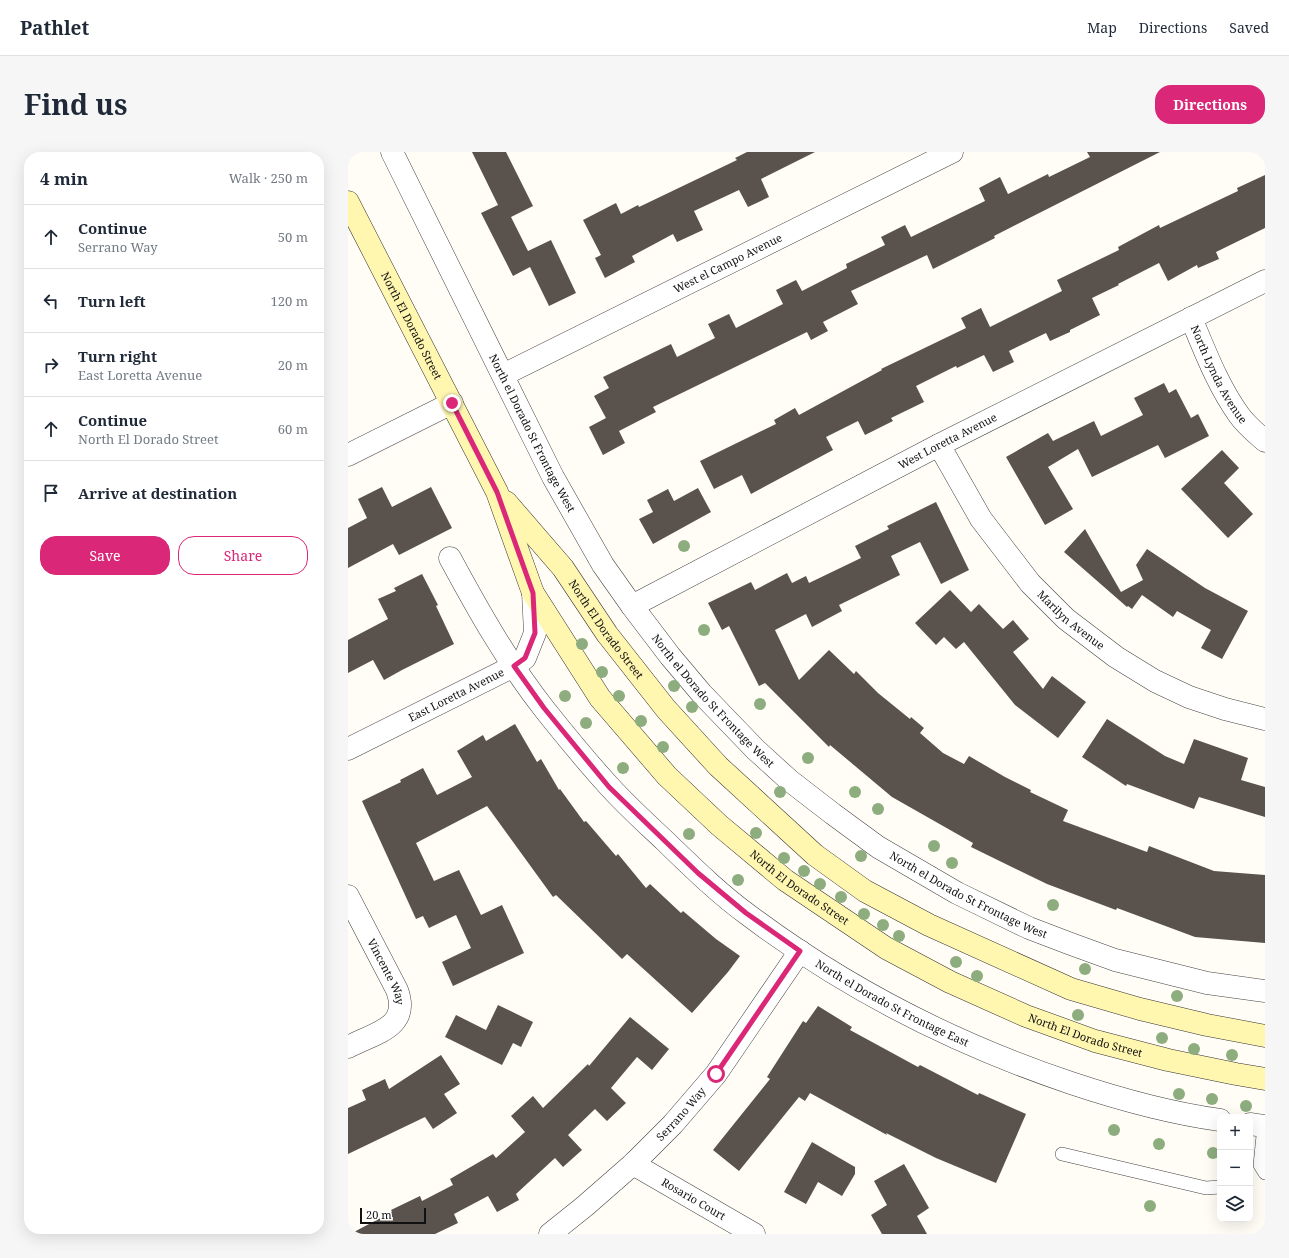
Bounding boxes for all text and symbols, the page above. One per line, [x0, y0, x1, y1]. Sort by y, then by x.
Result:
text: Pathlet [20, 15, 89, 41]
text: Map [1087, 18, 1117, 37]
text: Directions [1139, 18, 1207, 37]
text: Saved [1229, 18, 1269, 37]
text: Find us [24, 85, 128, 123]
button: Directions [1155, 85, 1265, 124]
text: 4 min [40, 167, 88, 190]
text: Walk · 250 m [229, 169, 308, 187]
text: Continue [78, 218, 147, 238]
icon: ahead [40, 226, 62, 248]
text: 50 m [278, 228, 308, 246]
street label: West el Campo Avenue [671, 230, 784, 296]
text: Serrano Way [78, 238, 158, 256]
street label: North El Dorado Street [378, 269, 446, 382]
icon: left [40, 290, 62, 312]
text: Turn left [78, 291, 146, 311]
text: 120 m [271, 292, 308, 310]
street label: North Lynda Avenue [1188, 323, 1251, 427]
text: Turn right [78, 346, 157, 366]
street label: North el Dorado St Frontage West [486, 351, 579, 515]
icon: right [40, 354, 62, 376]
text: 20 m [278, 356, 308, 374]
text: East Loretta Avenue [78, 366, 202, 384]
route end [443, 394, 461, 412]
street label: West Loretta Avenue [895, 409, 999, 472]
text: Continue [78, 410, 147, 430]
icon: ahead [40, 418, 62, 440]
text: 60 m [278, 420, 308, 438]
text: North El Dorado Street [78, 430, 219, 448]
icon: arrive [40, 482, 62, 504]
text: Arrive at destination [78, 483, 237, 503]
button: Save [40, 536, 170, 575]
button: Share [178, 536, 308, 575]
street label: North El Dorado Street [566, 576, 647, 682]
street label: Marilyn Avenue [1034, 587, 1108, 653]
street label: North el Dorado St Frontage West [649, 631, 778, 770]
street label: East Loretta Avenue [406, 664, 507, 725]
street label: North El Dorado Street [747, 846, 852, 928]
street label: North el Dorado St Frontage West [887, 848, 1050, 941]
street label: Vincente Way [364, 936, 408, 1006]
street label: North el Dorado St Frontage East [813, 956, 972, 1050]
street label: North El Dorado Street [1026, 1009, 1144, 1060]
route start [707, 1065, 725, 1083]
street label: Serrano Way [653, 1083, 709, 1144]
map controls [1217, 1114, 1253, 1222]
button: + [1217, 1114, 1253, 1150]
button: − [1217, 1150, 1253, 1186]
street label: Rosario Court [659, 1174, 729, 1223]
button: layers [1217, 1186, 1253, 1222]
scale bar [360, 1206, 426, 1225]
text: 20 m [366, 1207, 392, 1222]

